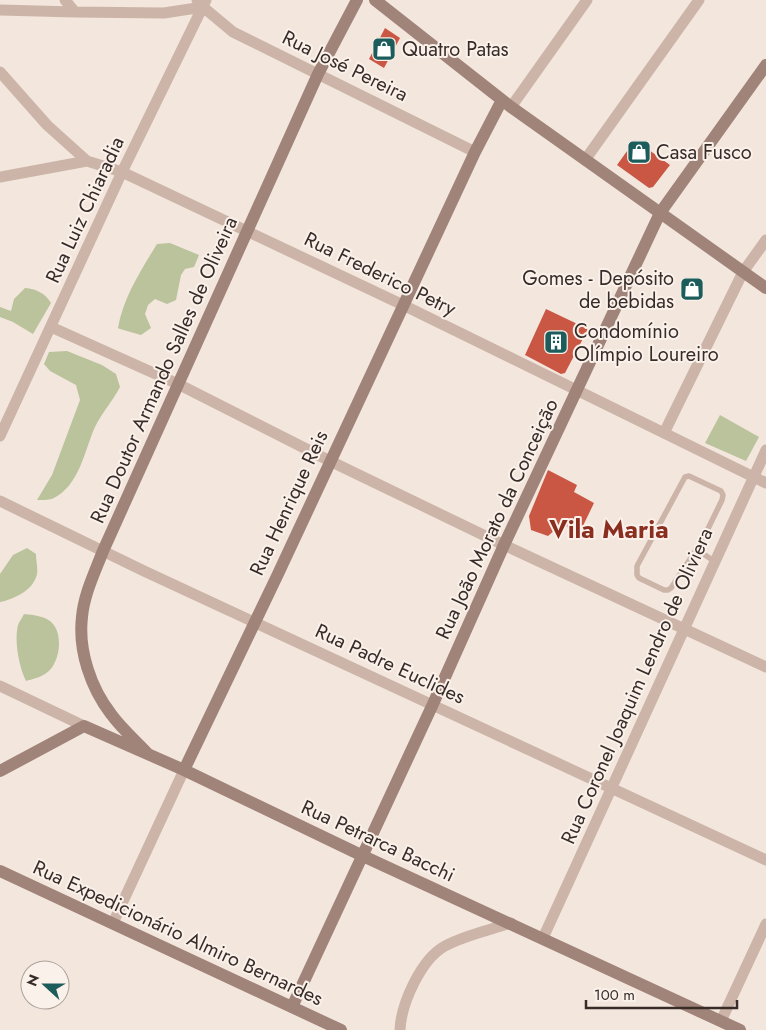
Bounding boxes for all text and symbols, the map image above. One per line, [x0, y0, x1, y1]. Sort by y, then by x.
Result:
street label: Rua José Pereira [277, 23, 413, 109]
place label: Quatro Patas [402, 35, 509, 64]
shop icon: Quatro Patas [371, 36, 397, 62]
street label: Rua Luiz Chiaradia [38, 132, 132, 288]
place label: Casa Fusco [656, 138, 752, 167]
shop icon: Casa Fusco [626, 139, 652, 165]
street label: Rua Doutor Armando Salles de Oliveira [83, 212, 245, 528]
street label: Rua Frederico Petry [299, 225, 461, 323]
place label: Gomes - Depósito de bebidas [522, 264, 674, 316]
shop icon: Gomes - Depósito de bebidas [679, 276, 705, 302]
place label: Condomínio Olímpio Loureiro [574, 317, 719, 369]
building icon: Condomínio Olímpio Loureiro [543, 329, 569, 355]
street label: Rua João Morato da Conceição [428, 394, 566, 644]
street label: Rua Henrique Reis [243, 426, 335, 580]
district label: Vila Maria [548, 511, 669, 547]
street label: Rua Coronel Joaquim Lendro de Oliviera [554, 523, 720, 849]
street label: Rua Padre Euclides [310, 617, 470, 711]
street label: Rua Petrarca Bacchi [296, 793, 460, 889]
street label: Rua Expedicionário Almiro Bernardes [28, 853, 328, 1013]
north arrow [20, 960, 70, 1010]
text: N [22, 972, 44, 989]
scale bar [586, 978, 737, 1010]
text: 100 m [594, 984, 635, 1006]

